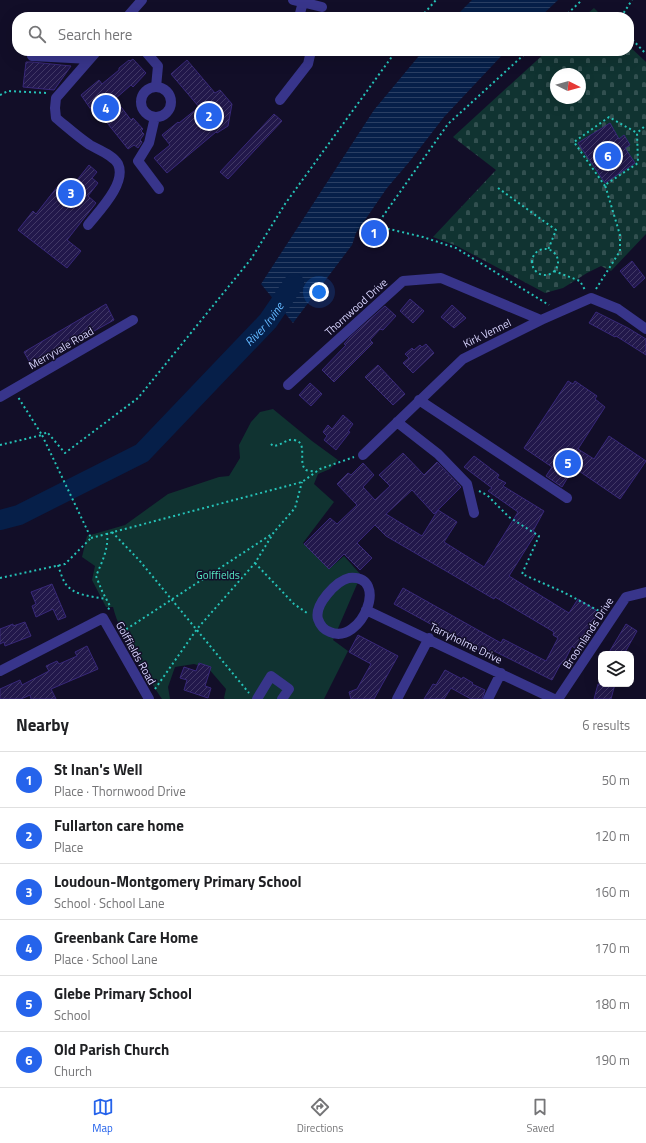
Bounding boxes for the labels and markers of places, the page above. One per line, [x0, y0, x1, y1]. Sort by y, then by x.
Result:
pin: 4 [93, 93, 119, 123]
pin: 2 [196, 101, 222, 131]
pin: 6 [595, 141, 621, 171]
pin: 3 [58, 178, 84, 208]
pin: 1 [361, 218, 387, 248]
pin: 5 [555, 448, 581, 478]

